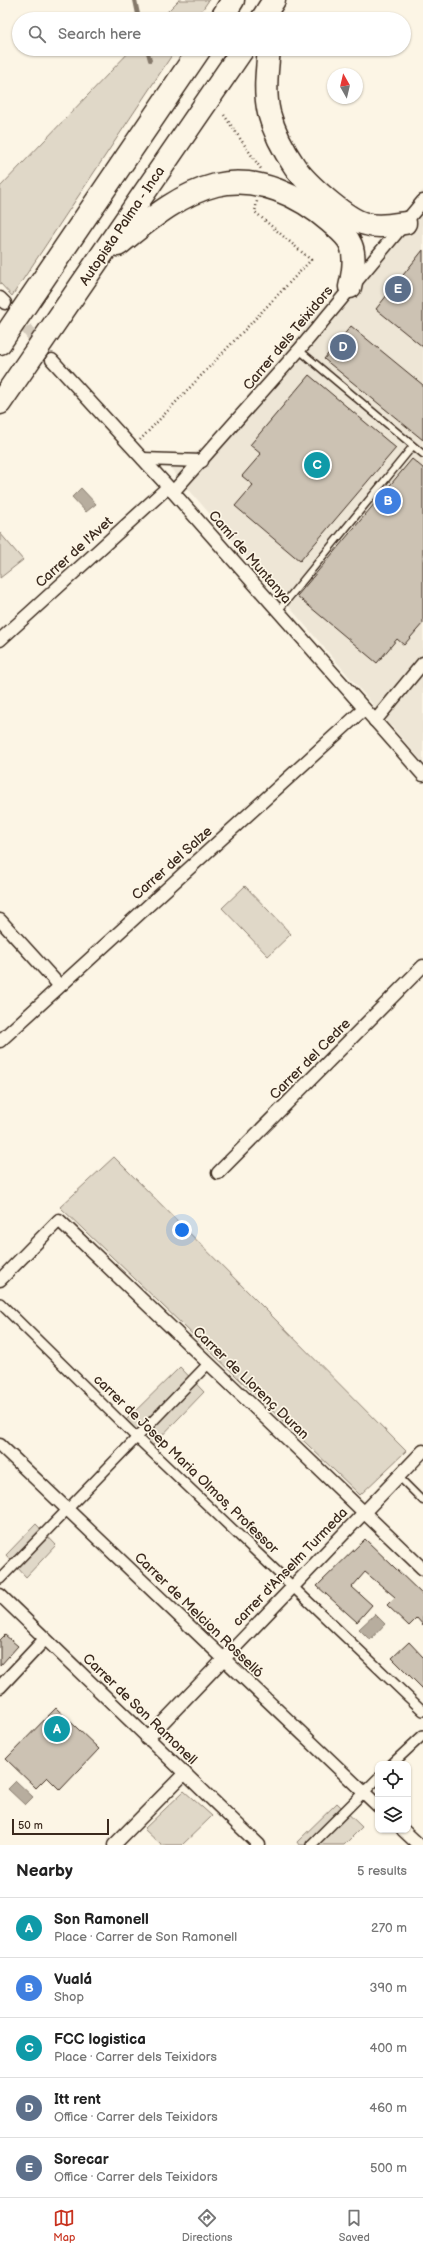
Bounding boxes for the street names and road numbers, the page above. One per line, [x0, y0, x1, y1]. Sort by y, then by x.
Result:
street label: Autopista Palma - Inca [76, 163, 168, 289]
street label: Carrer dels Teixidors [239, 282, 337, 394]
street label: Camí de Muntanya [205, 507, 295, 607]
street label: Carrer de l'Avet [32, 513, 117, 591]
street label: Carrer del Salze [128, 823, 216, 903]
street label: Carrer del Cedre [266, 1015, 354, 1103]
street label: Carrer de Llorenç Duran [189, 1323, 313, 1443]
street label: carrer de Josep Maria Olmos, Professor [90, 1371, 283, 1558]
street label: carrer d'Anselm Turmeda [229, 1504, 351, 1630]
street label: Carrer de Melcion Rosselló [131, 1549, 267, 1681]
street label: Carrer de Son Ramonell [79, 1650, 201, 1768]

